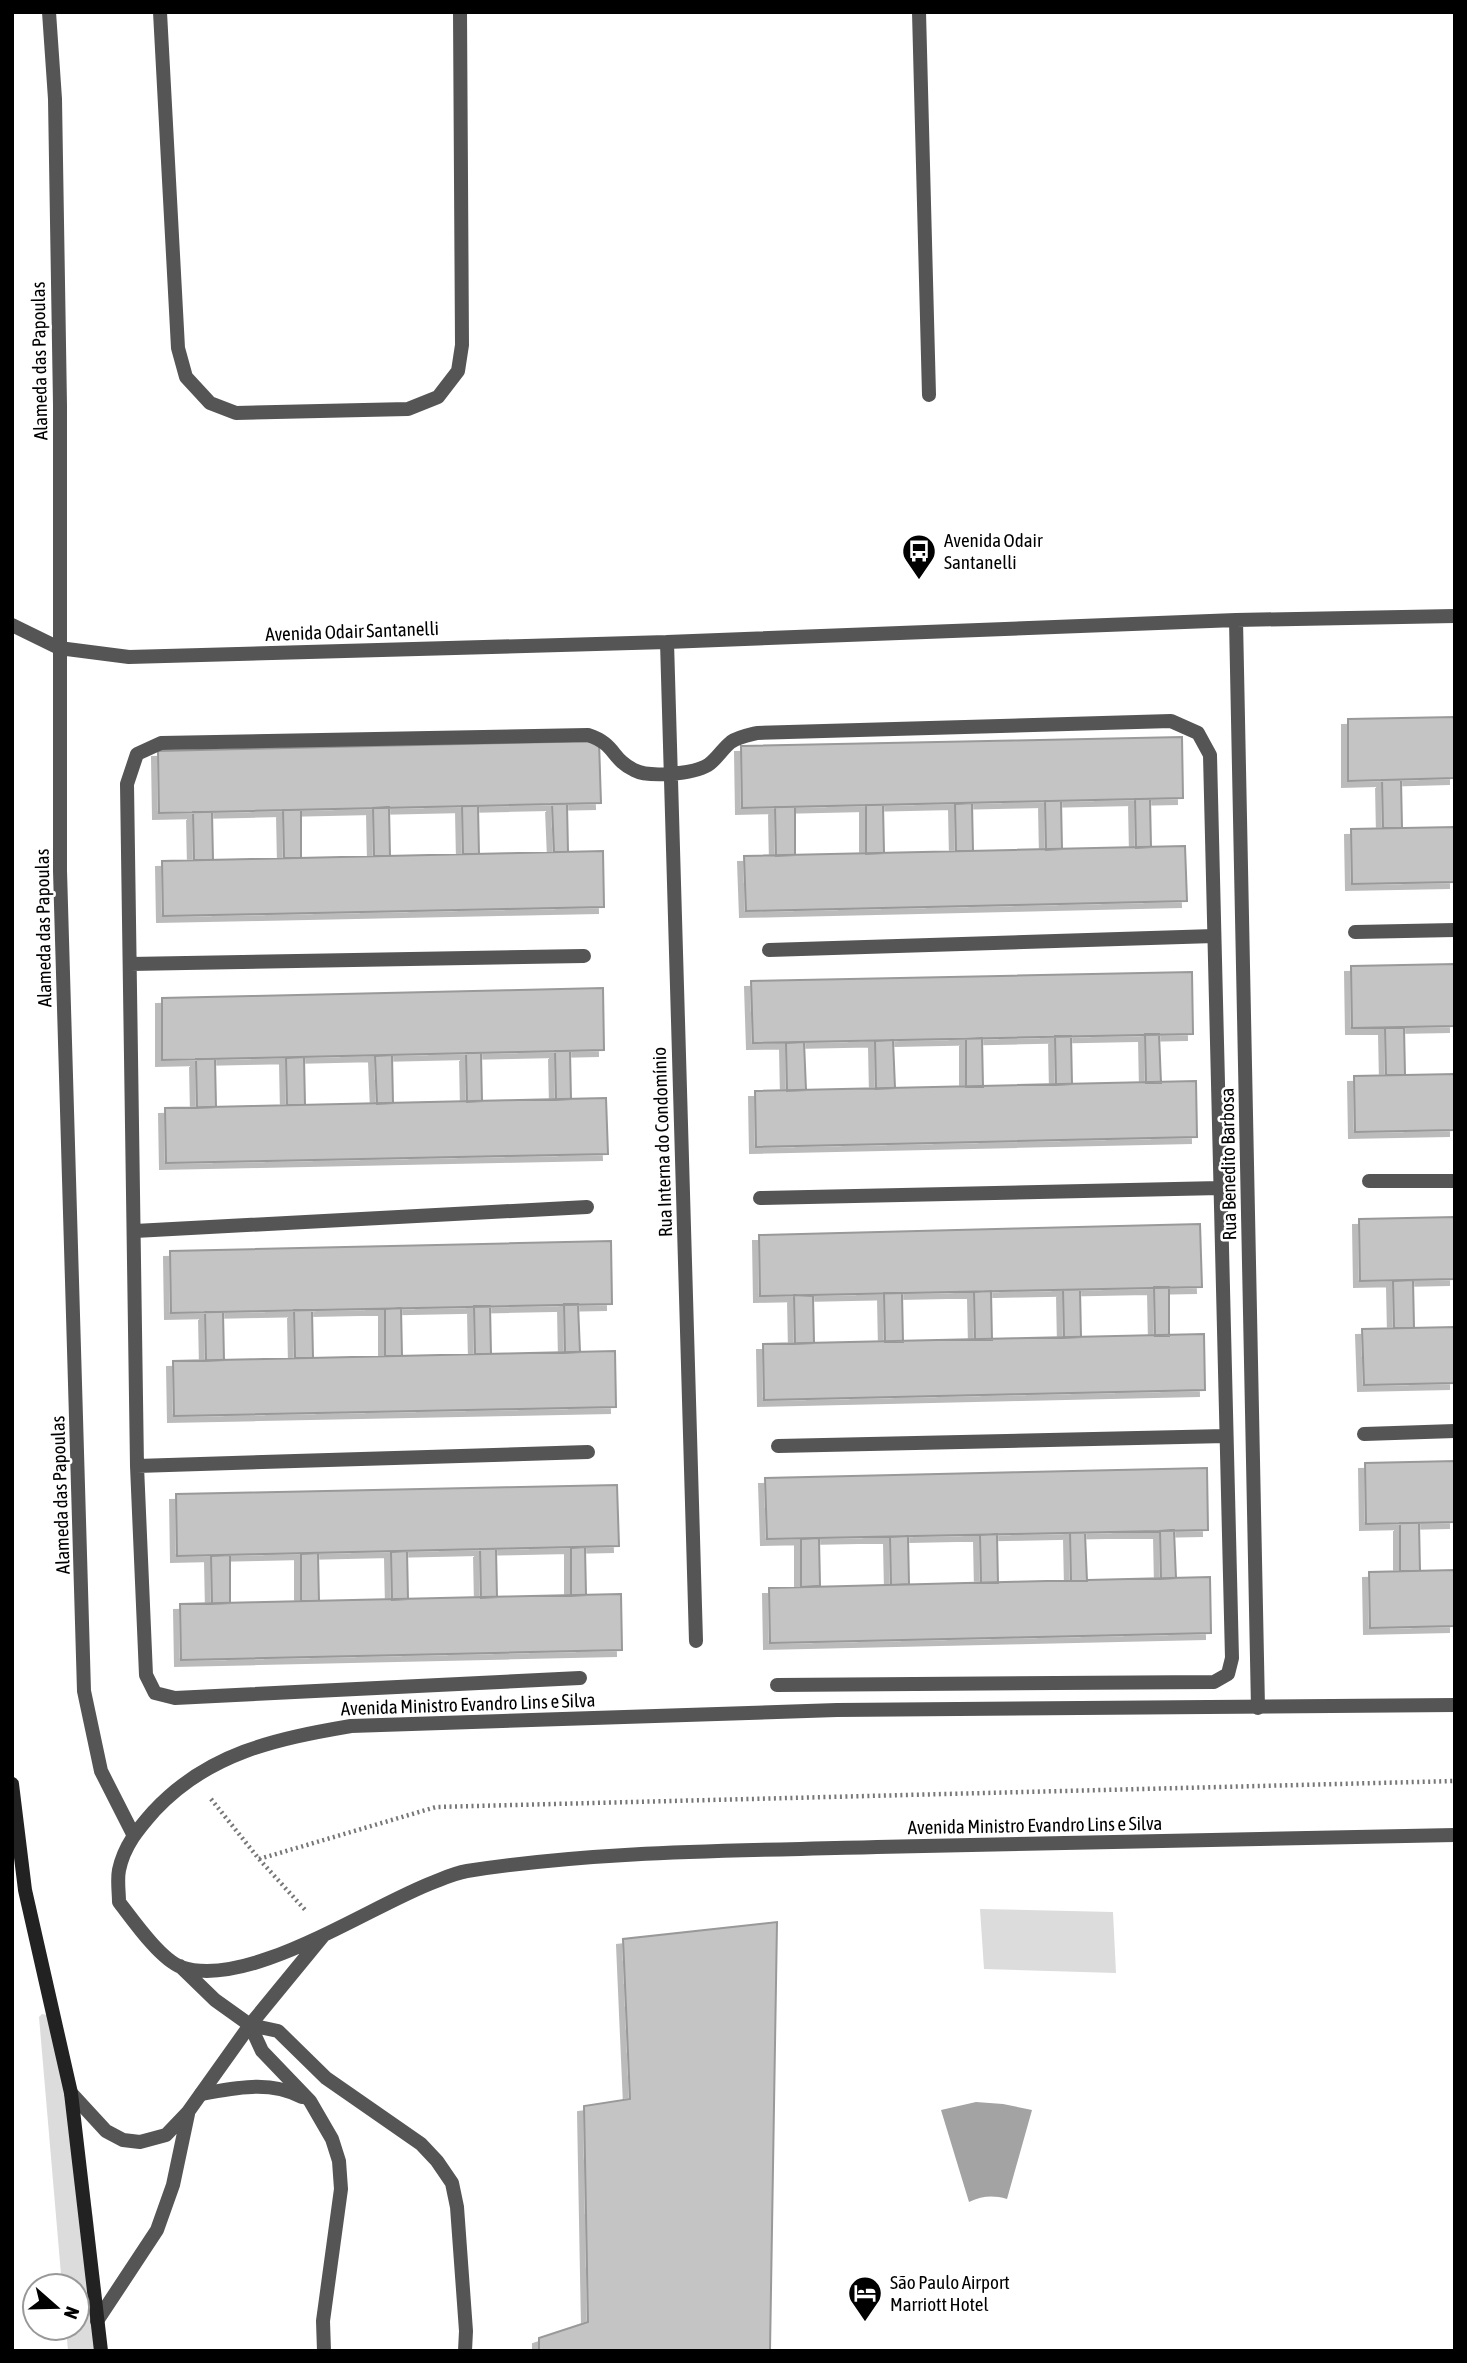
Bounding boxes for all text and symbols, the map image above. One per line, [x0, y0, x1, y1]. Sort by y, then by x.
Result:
street label: Alameda das Papoulas [27, 281, 51, 440]
place label: Avenida Odair Santanelli [944, 529, 1043, 573]
bus stop icon: Avenida Odair Santanelli [900, 532, 938, 581]
street label: Avenida Odair Santanelli [265, 617, 439, 645]
street label: Alameda das Papoulas [31, 848, 55, 1007]
street label: Rua Interna do Condomínio [648, 1047, 676, 1237]
street label: Rua Benedito Barbosa [1216, 1088, 1240, 1240]
street label: Alameda das Papoulas [46, 1415, 74, 1575]
street label: Avenida Ministro Evandro Lins e Silva [340, 1689, 596, 1719]
street label: Avenida Ministro Evandro Lins e Silva [907, 1812, 1163, 1838]
place label: São Paulo Airport Marriott Hotel [890, 2271, 1010, 2315]
north arrow [21, 2272, 91, 2342]
hotel icon: São Paulo Airport Marriott Hotel [846, 2274, 884, 2323]
text: N [60, 2304, 84, 2322]

